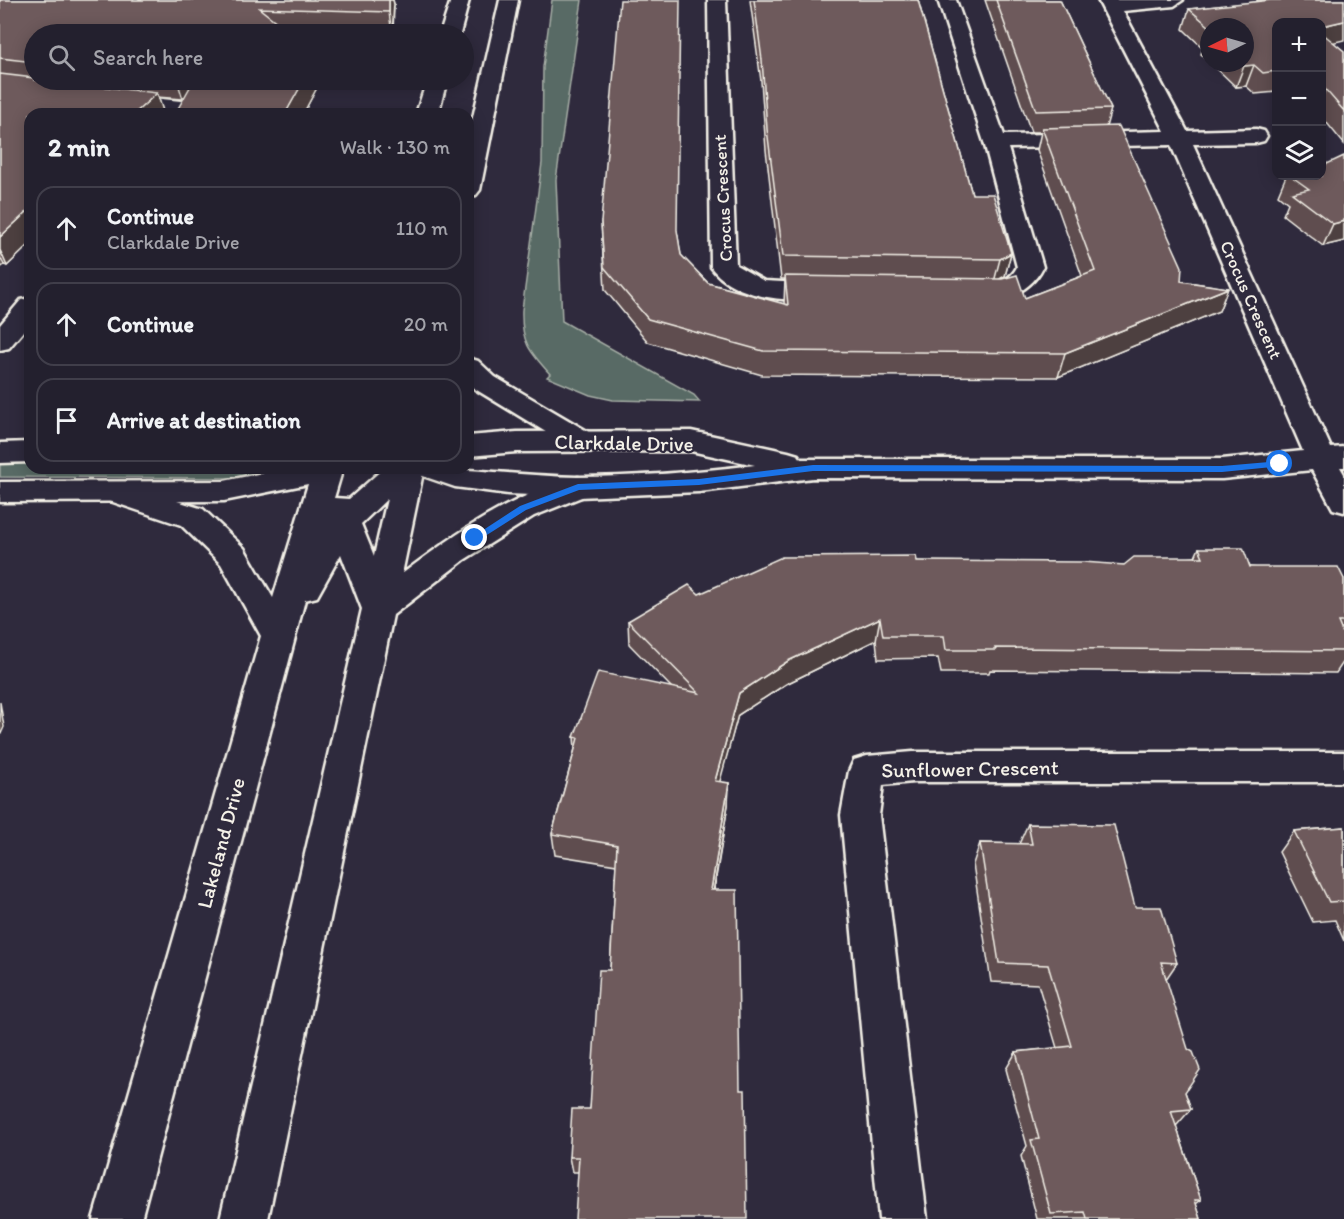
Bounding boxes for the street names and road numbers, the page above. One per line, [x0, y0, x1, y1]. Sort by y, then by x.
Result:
street label: Crocus Crescent [709, 134, 737, 262]
street label: Crocus Crescent [1215, 237, 1287, 363]
street label: Clarkdale Drive [554, 429, 694, 456]
street label: Sunflower Crescent [881, 754, 1059, 783]
street label: Lakeland Drive [191, 775, 250, 911]

